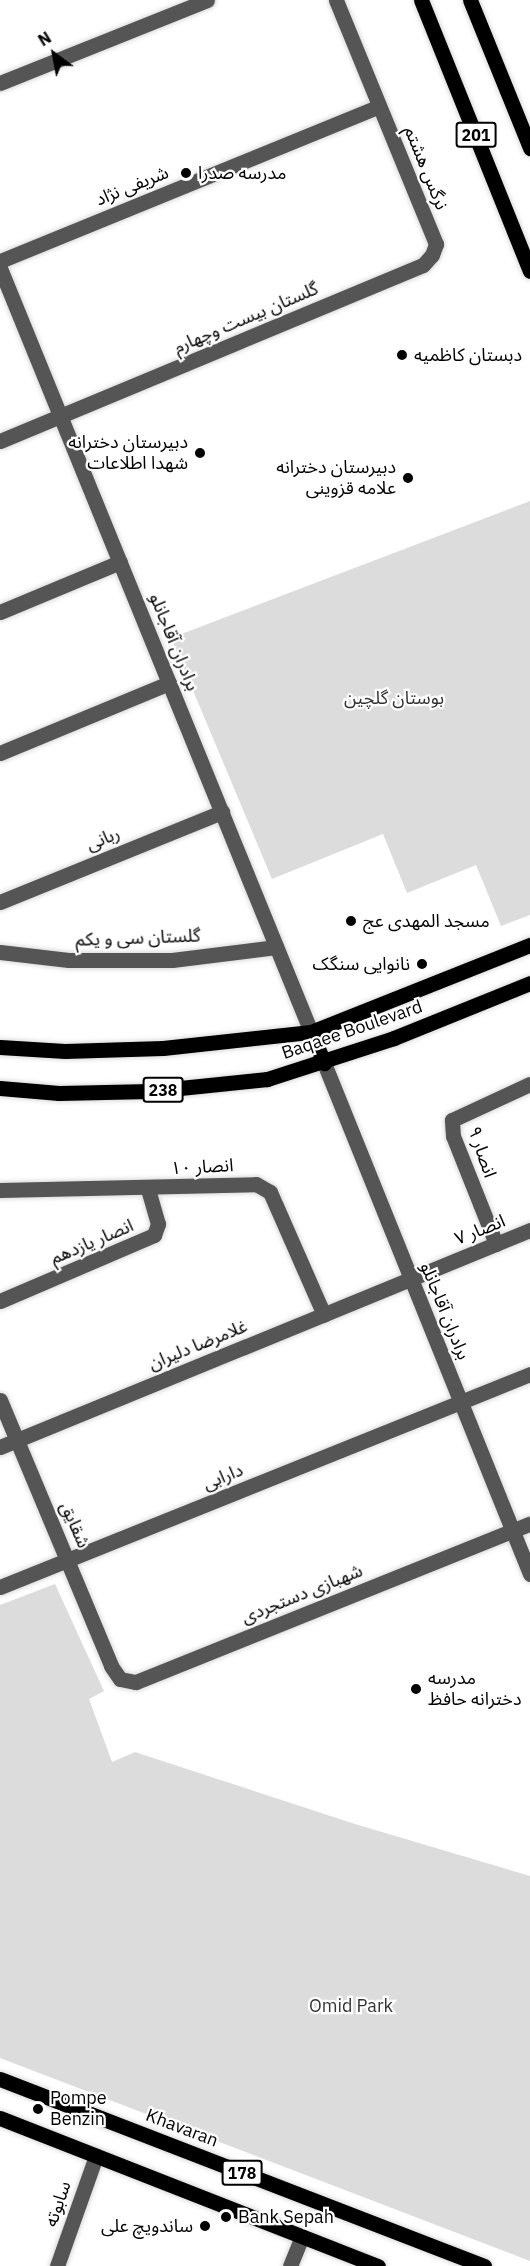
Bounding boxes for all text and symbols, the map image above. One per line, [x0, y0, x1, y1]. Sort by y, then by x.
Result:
north arrow [24, 24, 84, 84]
text: N [34, 27, 55, 50]
road number: 201 [455, 122, 497, 148]
street label: نرگس هشتم [399, 123, 453, 213]
street label: شریفی نژاد [92, 162, 172, 210]
place label: مدرسه صدرا [198, 162, 286, 184]
marker: مدرسه صدرا [179, 166, 193, 180]
street label: گلستان بیست وچهارم [170, 278, 322, 358]
place label: دبستان کاظمیه [414, 344, 522, 366]
marker: دبستان کاظمیه [395, 348, 409, 362]
place label: دبیرستان دخترانه شهدا اطلاعات [68, 432, 188, 474]
marker: دبیرستان دخترانه شهدا اطلاعات [193, 446, 207, 460]
place label: دبیرستان دخترانه علامه قزوینی [276, 457, 396, 500]
marker: دبیرستان دخترانه علامه قزوینی [401, 471, 415, 485]
street label: برادران آقاجانلو [145, 590, 203, 694]
park label: بوستان گلچین [344, 687, 444, 709]
street label: ربانی [83, 823, 123, 855]
place label: مسجد المهدی عج [363, 910, 490, 932]
marker: مسجد المهدی عج [344, 914, 358, 928]
street label: گلستان سی و یکم [75, 925, 201, 951]
place label: نانوایی سنگک [312, 953, 410, 975]
marker: نانوایی سنگک [415, 957, 429, 971]
street label: Baqaee Boulevard [279, 996, 425, 1064]
road number: 238 [142, 1077, 184, 1103]
street label: انصار ۹ [463, 1124, 501, 1180]
street label: انصار ۱۰ [170, 1155, 234, 1179]
street label: انصار ۷ [452, 1210, 508, 1250]
street label: انصار یازدهم [47, 1215, 137, 1269]
street label: برادران آقاجانلو [416, 1259, 474, 1363]
street label: غلامرضا دلیران [145, 1315, 251, 1375]
street label: دارابی [200, 1459, 246, 1495]
street label: شقایق [56, 1499, 94, 1551]
street label: شهبازی دستجردی [238, 1560, 366, 1628]
place label: مدرسه دخترانه حافظ [428, 1668, 522, 1710]
marker: مدرسه دخترانه حافظ [409, 1682, 423, 1696]
park label: Omid Park [309, 1995, 393, 2017]
place label: Pompe Benzin [50, 2088, 107, 2130]
marker: Pompe Benzin [31, 2102, 45, 2116]
street label: Khavaran [143, 2104, 221, 2152]
road number: 178 [221, 2160, 263, 2186]
street label: سابوته [40, 2178, 76, 2230]
place label: Bank Sepah [238, 2206, 334, 2228]
marker: Bank Sepah [219, 2210, 233, 2224]
place label: ساندویچ علی [101, 2215, 193, 2237]
marker: ساندویچ علی [198, 2219, 212, 2233]

